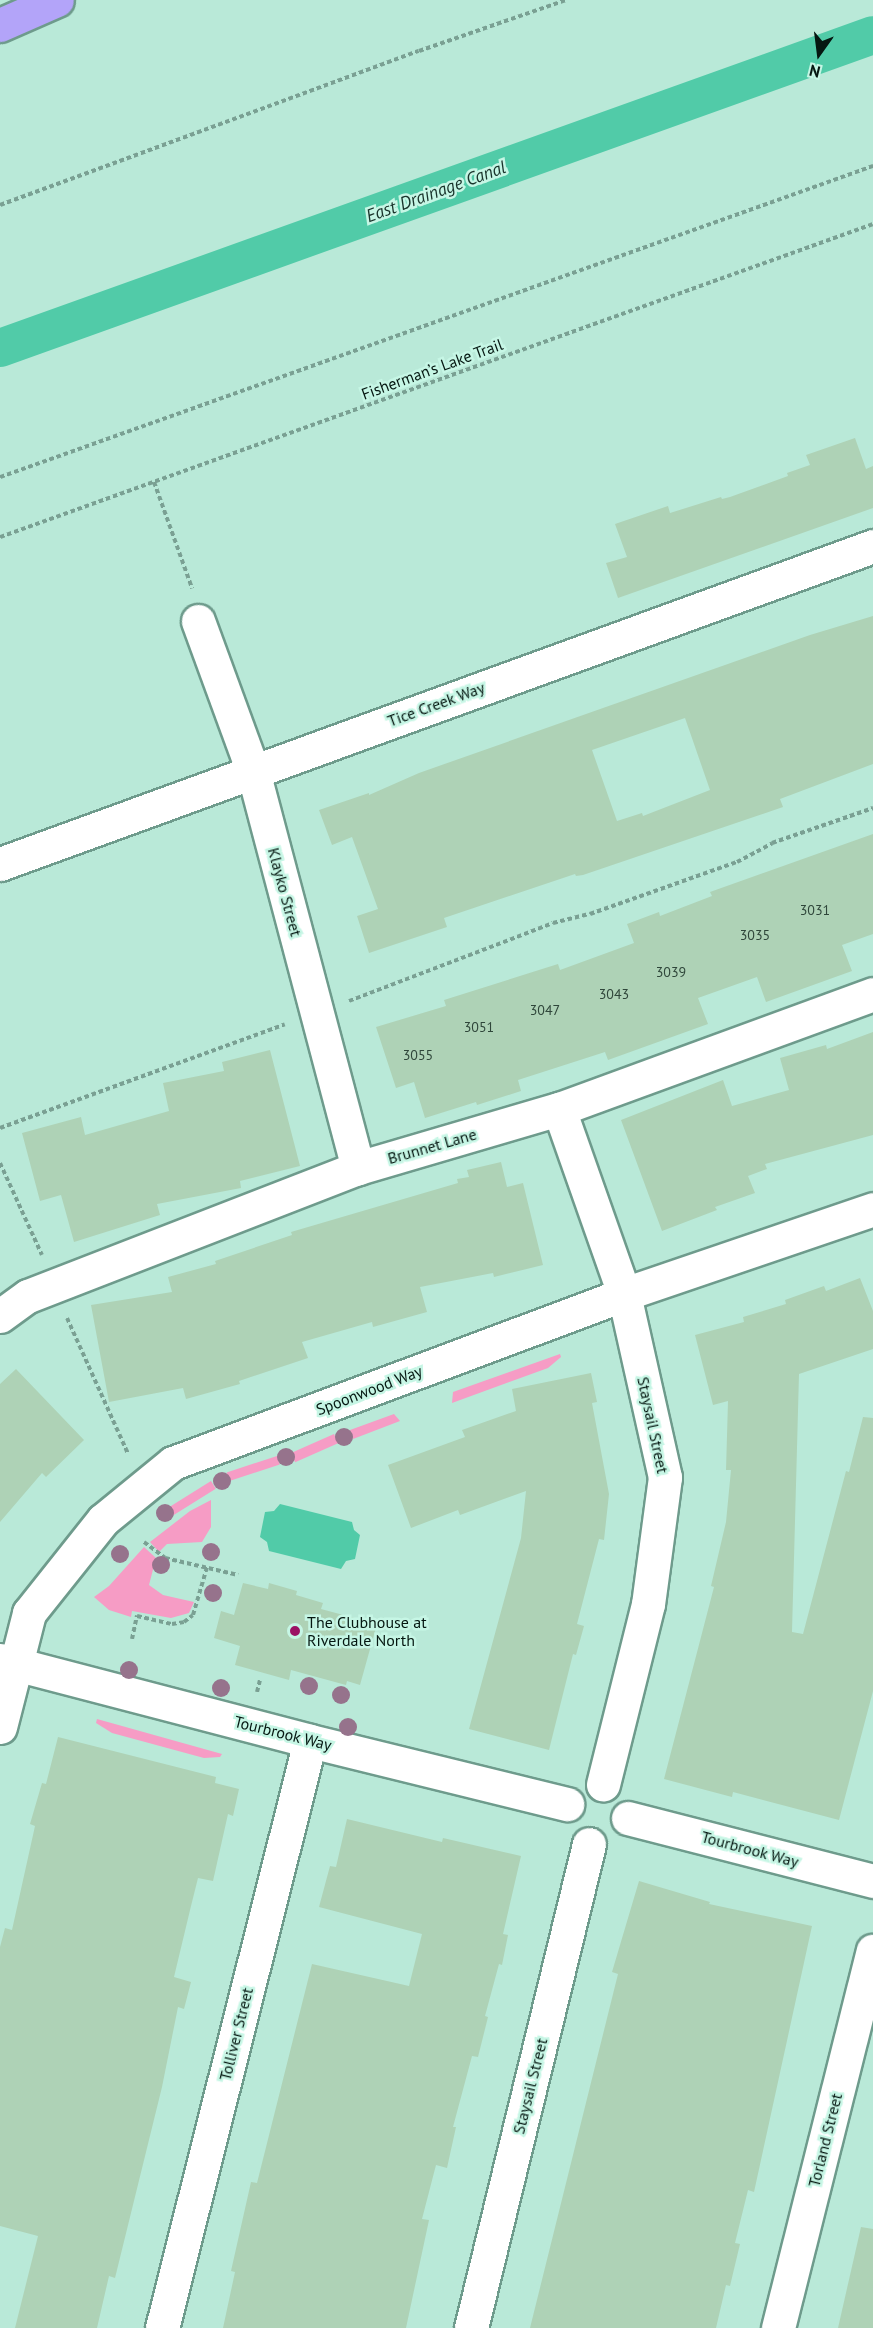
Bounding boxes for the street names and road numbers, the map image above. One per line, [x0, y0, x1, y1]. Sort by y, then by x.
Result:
street label: Fisherman’s Lake Trail [358, 334, 506, 404]
street label: Tice Creek Way [384, 677, 488, 731]
street label: Klayko Street [264, 846, 306, 938]
street label: Brunnet Lane [385, 1124, 479, 1168]
street label: Spoonwood Way [313, 1361, 425, 1419]
street label: Staysail Street [633, 1375, 673, 1475]
street label: Tourbrook Way [232, 1712, 334, 1754]
street label: Tourbrook Way [699, 1827, 801, 1871]
street label: Tolliver Street [215, 1985, 257, 2083]
street label: Staysail Street [509, 2036, 551, 2136]
street label: Torland Street [804, 2091, 846, 2189]

